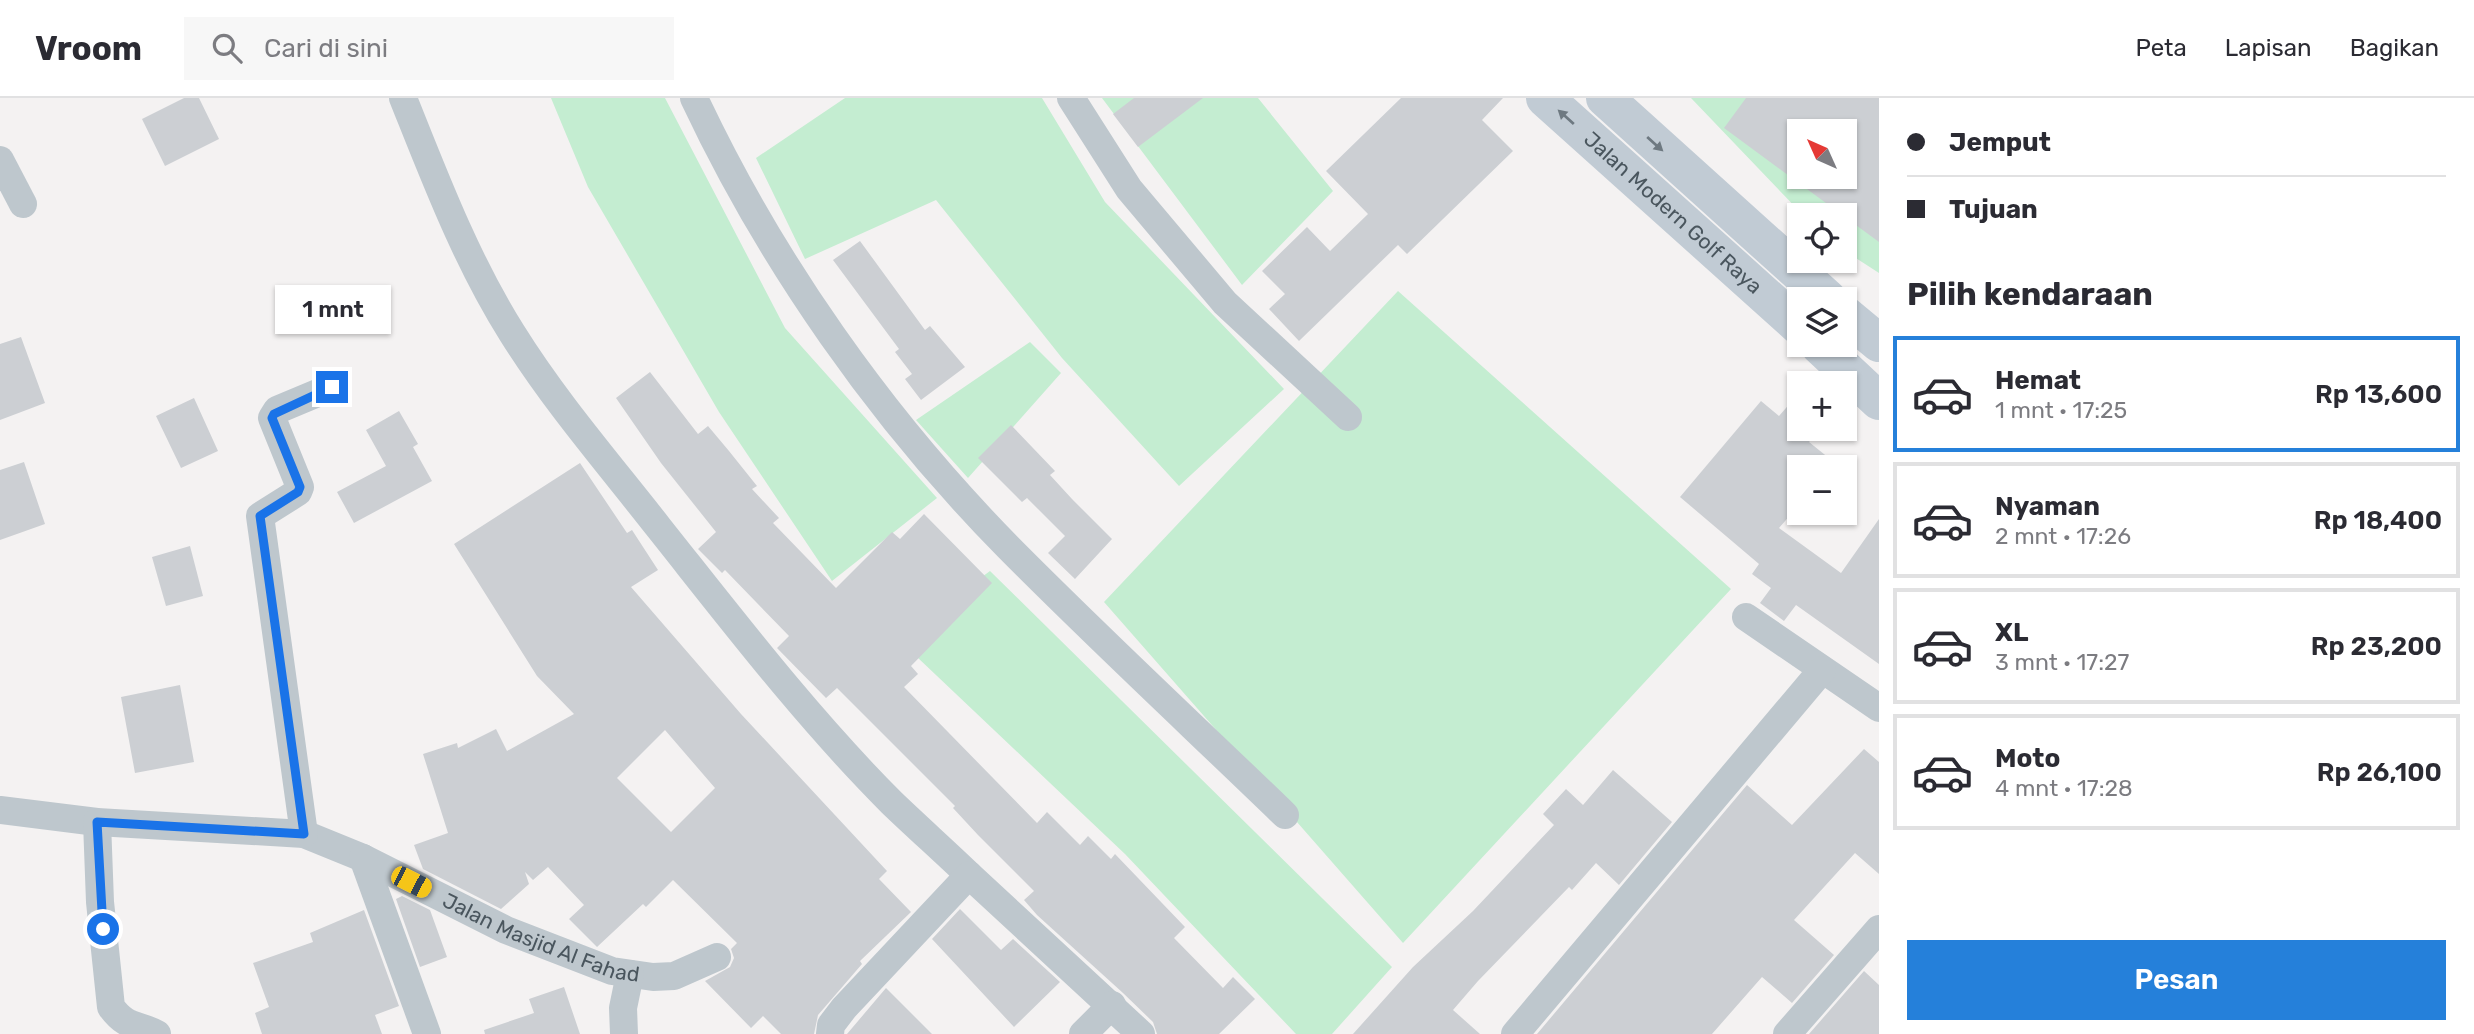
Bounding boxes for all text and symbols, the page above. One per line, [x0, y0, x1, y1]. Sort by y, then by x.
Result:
search box [184, 17, 674, 80]
text: Vroom [35, 29, 142, 68]
icon: search [208, 29, 246, 67]
text: Cari di sini [264, 33, 388, 64]
text: Peta [2135, 34, 2187, 62]
text: Lapisan [2225, 34, 2312, 62]
text: Bagikan [2350, 34, 2439, 62]
one-way arrow [1557, 109, 1575, 125]
north arrow [1787, 119, 1857, 189]
map controls [1787, 119, 1857, 525]
street label: Jalan Modern Golf Raya [1579, 126, 1767, 299]
text: Jemput [1949, 127, 2051, 158]
one-way arrow [1646, 136, 1664, 152]
text: Tujuan [1949, 194, 2038, 225]
button: locate [1787, 203, 1857, 273]
text: Pilih kendaraan [1907, 275, 2153, 313]
callout: 1 mnt [274, 286, 390, 334]
button: layers [1787, 287, 1857, 357]
text: 1 mnt [302, 295, 364, 323]
icon: car [1911, 363, 1974, 426]
text: Hemat [1995, 365, 2081, 396]
route end [316, 371, 348, 403]
button: + [1787, 371, 1857, 441]
text: Rp 13,600 [2315, 379, 2442, 410]
text: 1 mnt · 17:25 [1995, 396, 2127, 424]
button: − [1787, 455, 1857, 525]
icon: car [1911, 489, 1974, 552]
text: Nyaman [1995, 491, 2100, 522]
text: Rp 18,400 [2314, 505, 2442, 536]
text: 2 mnt · 17:26 [1995, 522, 2131, 550]
icon: car [1911, 615, 1974, 678]
text: XL [1995, 617, 2028, 648]
text: Rp 23,200 [2311, 631, 2442, 662]
text: 3 mnt · 17:27 [1995, 648, 2129, 676]
icon: car [1911, 741, 1974, 804]
text: Moto [1995, 743, 2060, 774]
text: Rp 26,100 [2317, 757, 2442, 788]
text: 4 mnt · 17:28 [1995, 774, 2133, 802]
car [388, 863, 435, 901]
street label: Jalan Masjid Al Fahad [439, 887, 641, 987]
route start [87, 913, 119, 945]
button: Pesan [1907, 940, 2446, 1020]

